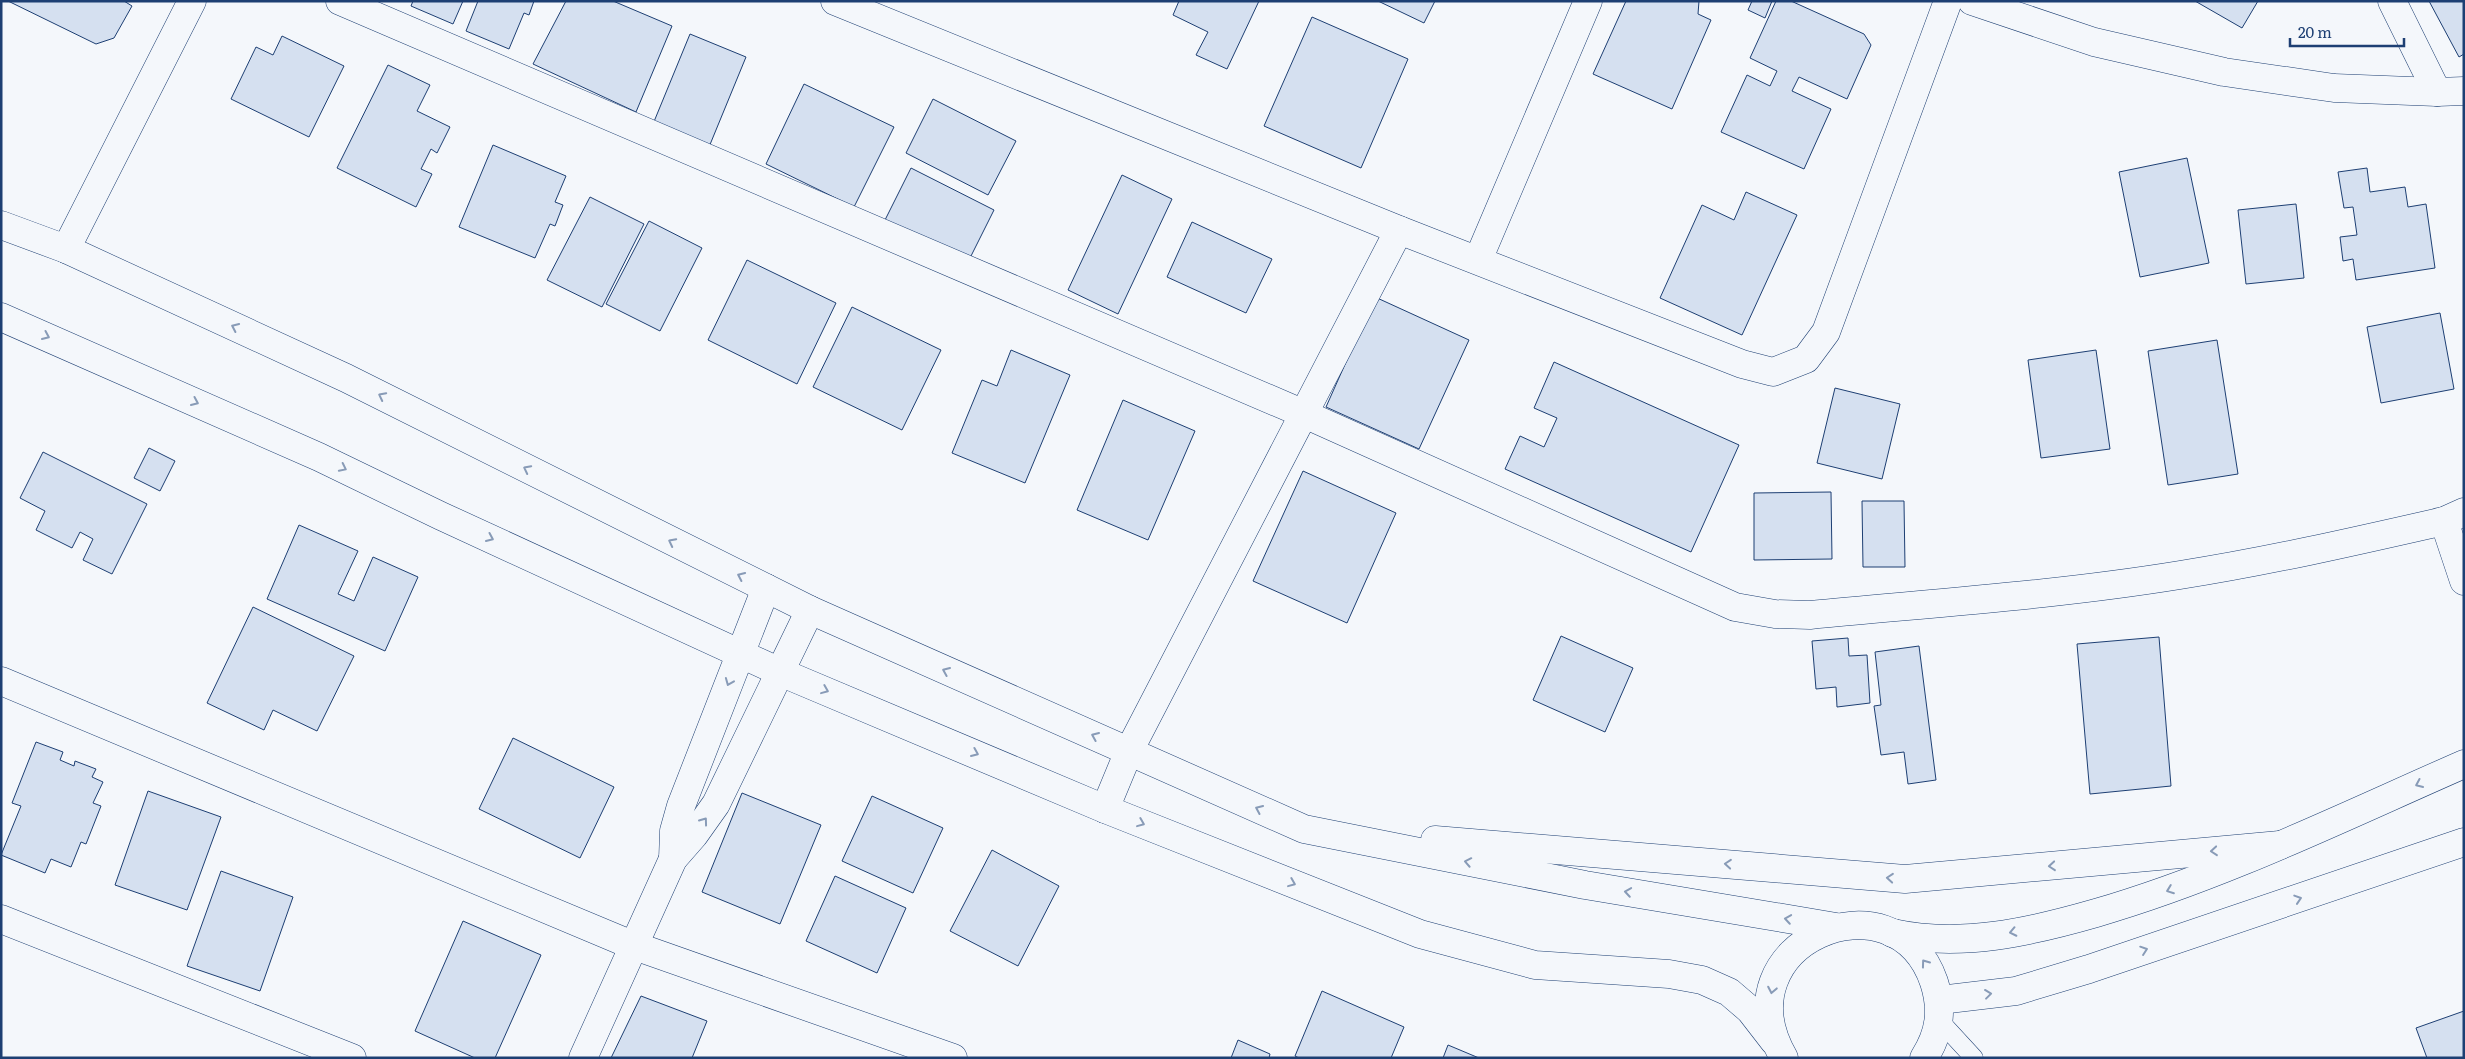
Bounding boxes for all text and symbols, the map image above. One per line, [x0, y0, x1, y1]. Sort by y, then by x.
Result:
scale bar [2290, 15, 2404, 47]
text: 20 m [2298, 20, 2332, 43]
one-way arrow [231, 322, 240, 333]
one-way arrow [41, 330, 50, 341]
one-way arrow [378, 392, 387, 402]
one-way arrow [190, 395, 199, 406]
one-way arrow [338, 462, 347, 472]
one-way arrow [523, 465, 532, 475]
one-way arrow [485, 531, 494, 542]
one-way arrow [669, 538, 678, 548]
one-way arrow [737, 572, 746, 582]
one-way arrow [942, 667, 951, 678]
one-way arrow [725, 677, 735, 686]
one-way arrow [820, 684, 829, 694]
one-way arrow [1091, 731, 1100, 742]
one-way arrow [970, 747, 979, 758]
one-way arrow [2415, 777, 2424, 788]
one-way arrow [1255, 805, 1264, 816]
one-way arrow [698, 817, 707, 827]
one-way arrow [1136, 818, 1144, 828]
one-way arrow [2209, 845, 2217, 856]
one-way arrow [1464, 857, 1472, 868]
one-way arrow [1724, 859, 1732, 870]
one-way arrow [2048, 860, 2056, 871]
one-way arrow [1886, 872, 1894, 883]
one-way arrow [1287, 878, 1295, 888]
one-way arrow [2166, 884, 2174, 894]
one-way arrow [1623, 888, 1632, 898]
one-way arrow [2294, 894, 2302, 904]
one-way arrow [1784, 914, 1792, 924]
one-way arrow [2009, 927, 2017, 937]
one-way arrow [2140, 946, 2148, 956]
one-way arrow [1922, 959, 1931, 969]
one-way arrow [1768, 986, 1778, 995]
one-way arrow [1985, 989, 1993, 1000]

